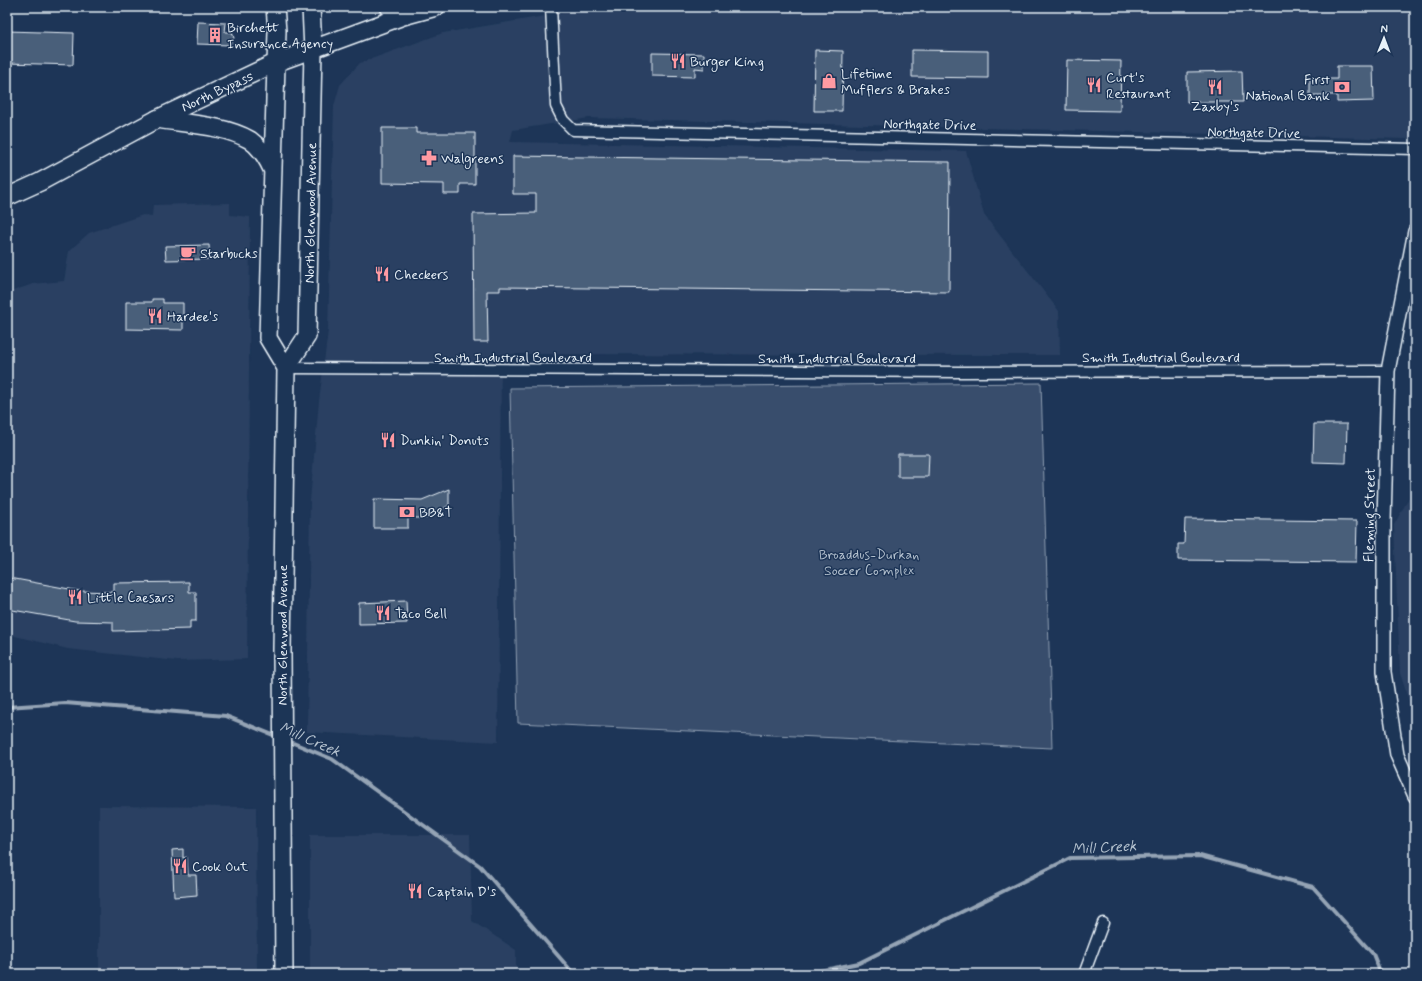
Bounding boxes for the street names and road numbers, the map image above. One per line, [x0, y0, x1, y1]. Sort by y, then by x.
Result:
street label: North Bypass [178, 67, 256, 116]
street label: Northgate Drive [883, 115, 977, 135]
street label: Northgate Drive [1207, 123, 1301, 143]
street label: North Glenwood Avenue [301, 142, 321, 284]
street label: Smith Industrial Boulevard [434, 349, 592, 367]
street label: Smith Industrial Boulevard [1082, 349, 1240, 367]
street label: Smith Industrial Boulevard [758, 350, 916, 368]
street label: Fleming Street [1360, 467, 1382, 562]
street label: North Glenwood Avenue [274, 564, 292, 706]

